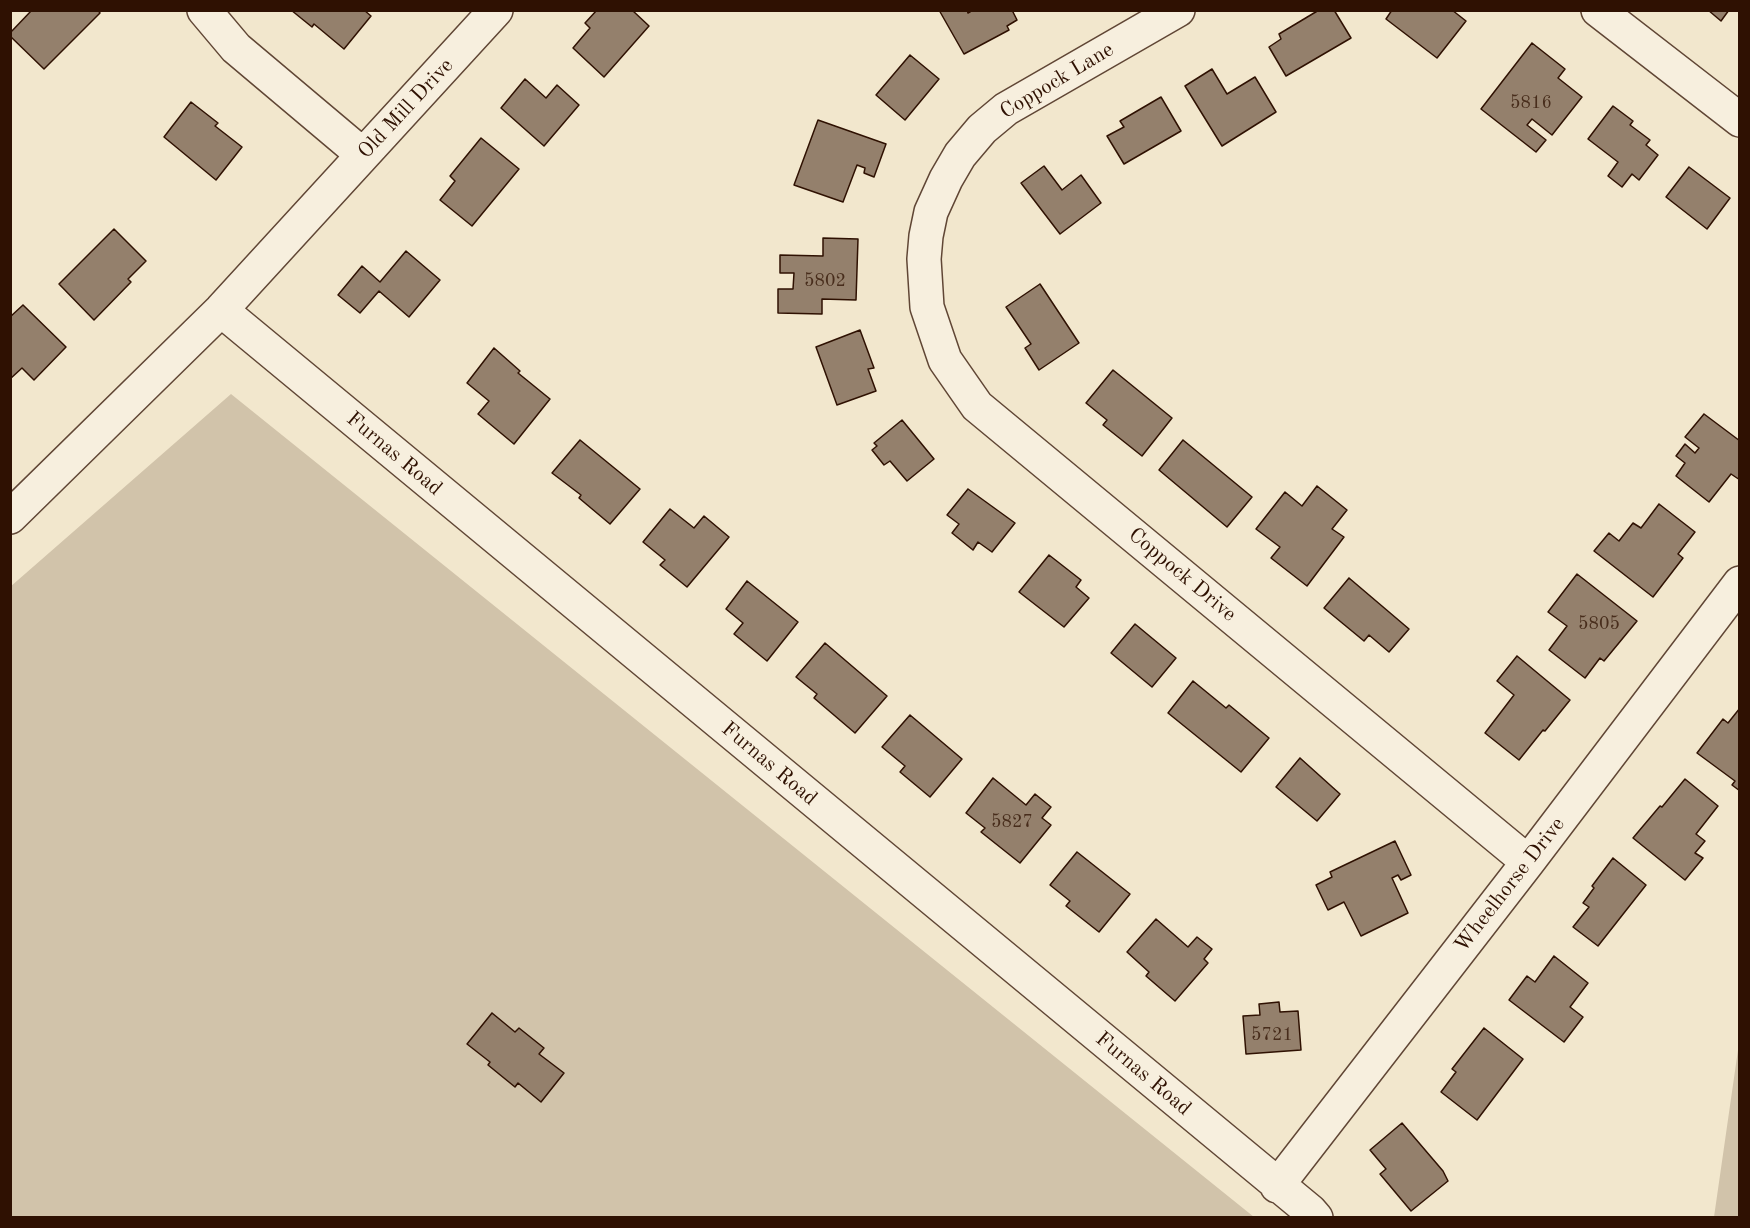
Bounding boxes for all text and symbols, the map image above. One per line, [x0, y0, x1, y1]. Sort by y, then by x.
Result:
street label: Coppock Lane [996, 37, 1118, 125]
street label: Old Mill Drive [353, 54, 459, 164]
house number: 5816 [1510, 92, 1552, 114]
house number: 5802 [804, 270, 846, 292]
street label: Furnas Road [341, 407, 447, 501]
street label: Coppock Drive [1123, 523, 1241, 627]
house number: 5805 [1578, 613, 1620, 635]
street label: Furnas Road [716, 717, 822, 811]
house number: 5827 [991, 811, 1033, 833]
street label: Wheelhorse Drive [1449, 812, 1571, 958]
house number: 5721 [1251, 1024, 1293, 1046]
street label: Furnas Road [1090, 1027, 1196, 1121]

